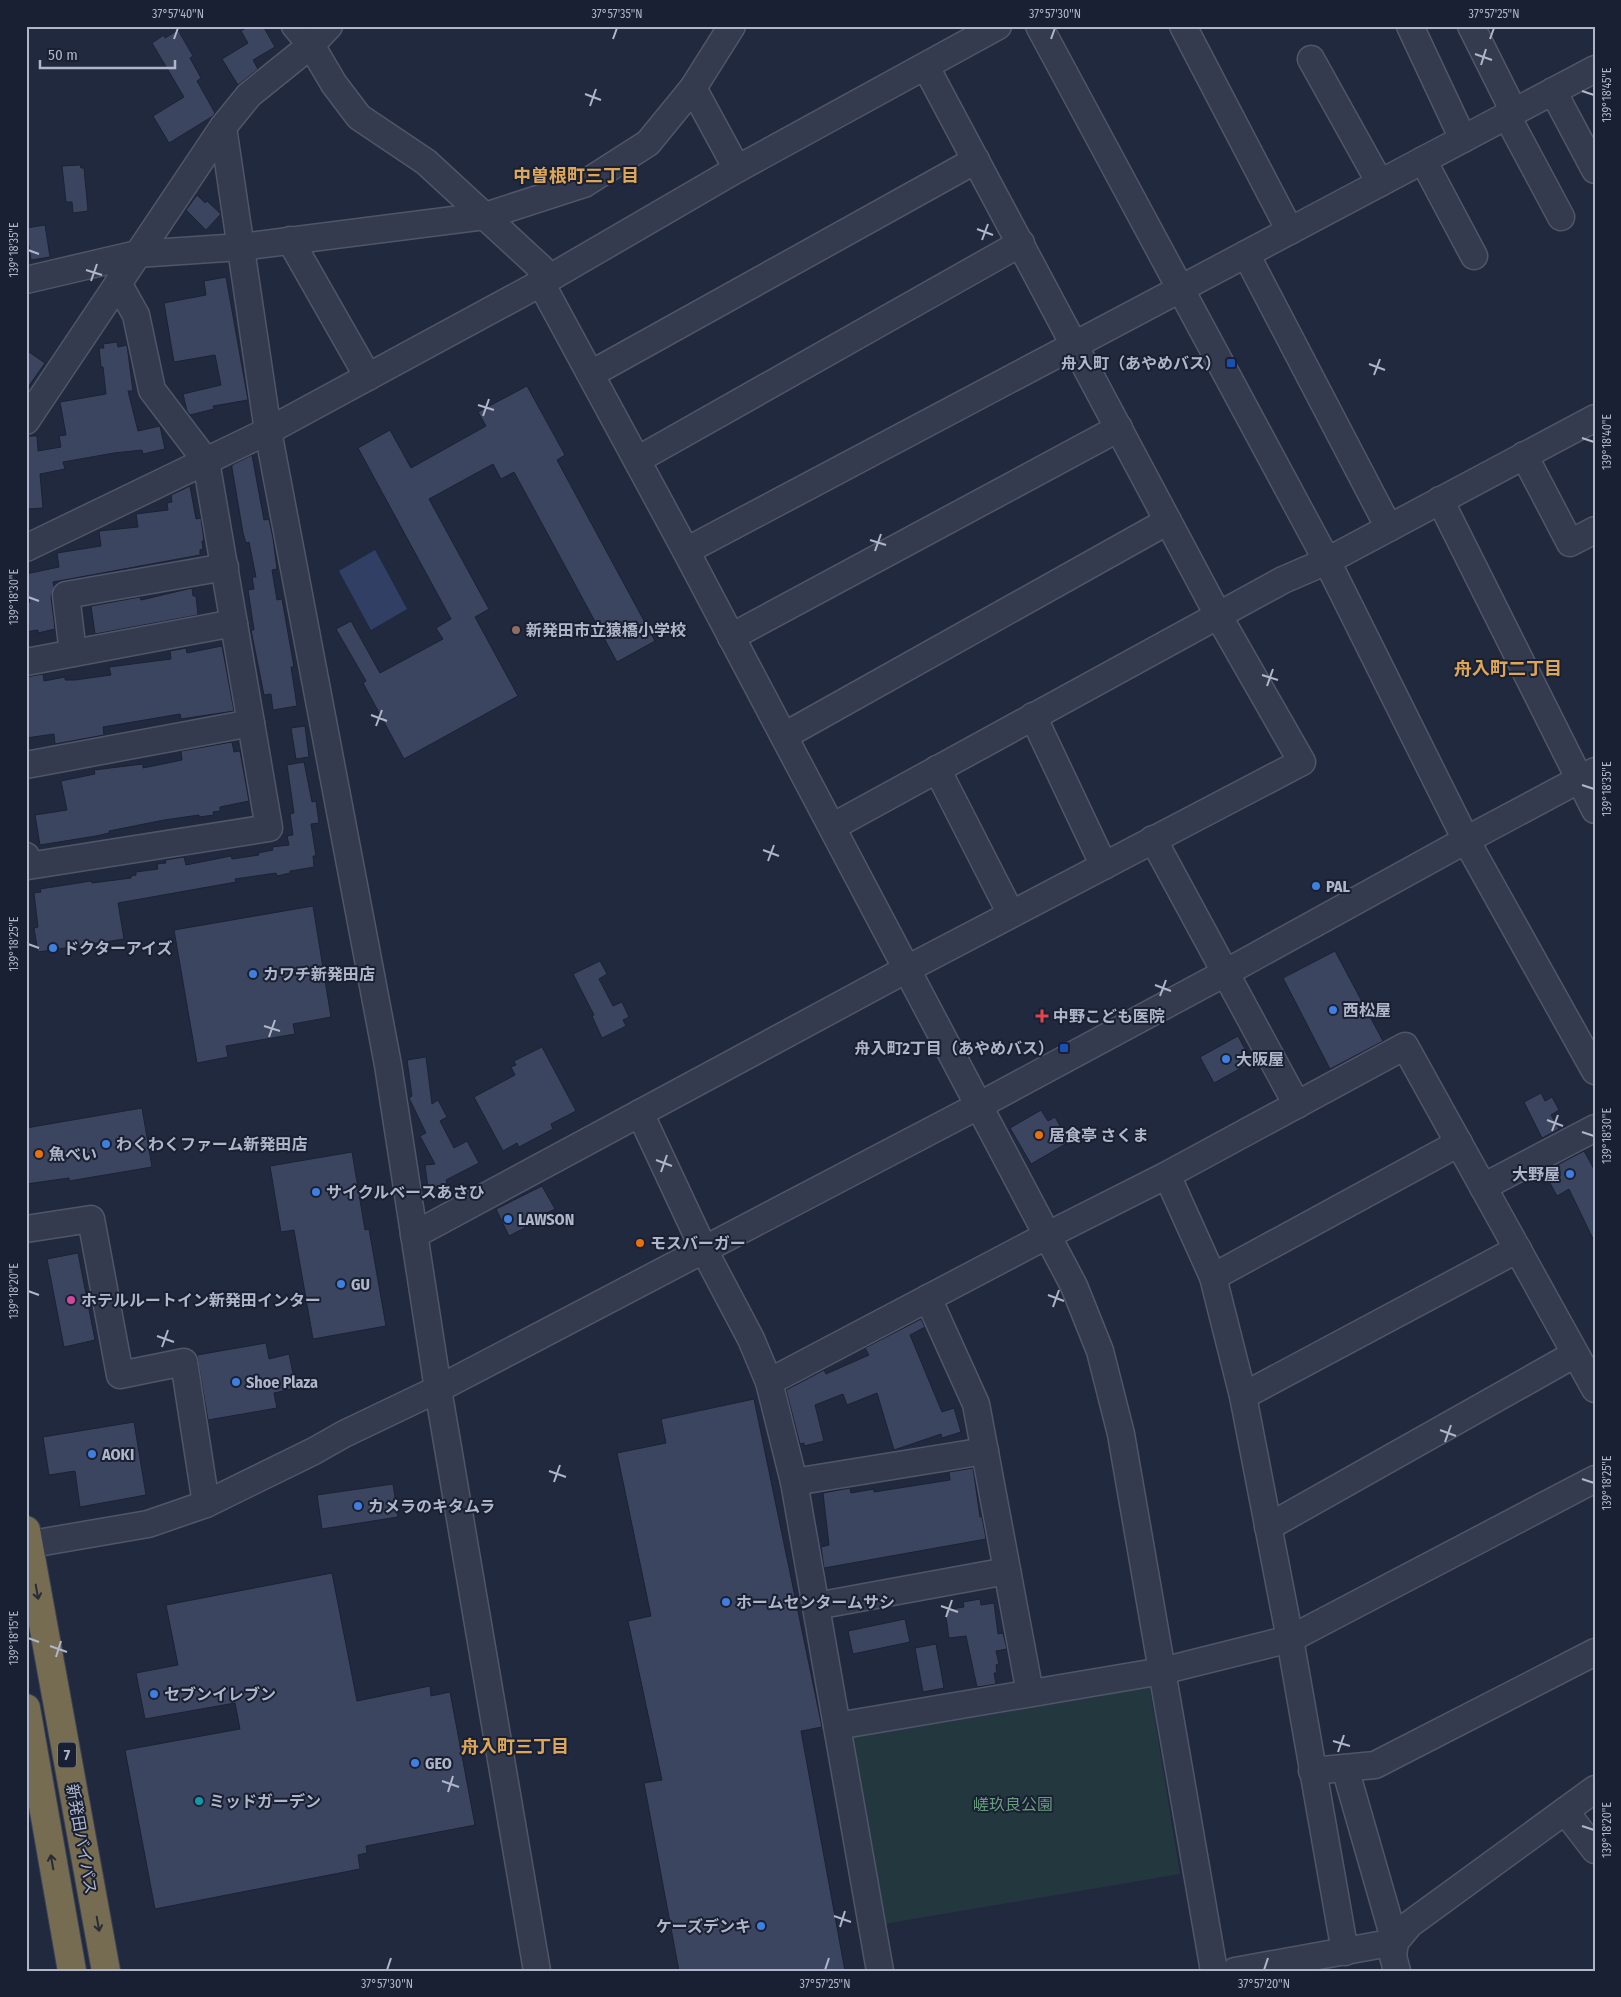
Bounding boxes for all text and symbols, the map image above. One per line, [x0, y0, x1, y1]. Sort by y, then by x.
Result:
text: 37°57'40"N [152, 7, 204, 21]
text: 37°57'35"N [592, 7, 643, 21]
text: 37°57'30"N [1029, 7, 1081, 21]
text: 37°57'25"N [1469, 7, 1519, 21]
scale bar [40, 38, 175, 70]
text: 50 m [48, 46, 78, 64]
text: 139°18'45"E [1600, 67, 1614, 122]
district label: 中曽根町三丁目 [513, 165, 639, 187]
text: 139°18'35"E [7, 222, 21, 278]
place label: 舟入町（あやめバス） [1061, 354, 1221, 373]
marker: 舟入町（あやめバス） [1225, 357, 1237, 369]
text: 139°18'40"E [1600, 414, 1614, 470]
text: 139°18'30"E [7, 569, 21, 625]
place label: 新発田市立猿橋小学校 [526, 621, 686, 640]
marker: 新発田市立猿橋小学校 [510, 624, 522, 636]
district label: 舟入町二丁目 [1454, 658, 1562, 680]
text: 139°18'35"E [1600, 761, 1614, 817]
place label: PAL [1326, 877, 1350, 896]
marker: PAL [1310, 880, 1322, 892]
text: 139°18'25"E [7, 916, 21, 971]
place label: ドクターアイズ [63, 939, 172, 958]
marker: ドクターアイズ [47, 942, 59, 954]
place label: カワチ新発田店 [263, 965, 375, 984]
marker: カワチ新発田店 [247, 968, 259, 980]
place label: 西松屋 [1343, 1001, 1391, 1020]
marker: 西松屋 [1327, 1004, 1339, 1016]
place label: 中野こども医院 [1053, 1007, 1165, 1026]
marker: 中野こども医院 [1035, 1009, 1049, 1023]
place label: 舟入町2丁目（あやめバス） [855, 1039, 1054, 1058]
marker: 舟入町2丁目（あやめバス） [1058, 1042, 1070, 1054]
place label: 大阪屋 [1236, 1050, 1284, 1069]
marker: 大阪屋 [1220, 1053, 1232, 1065]
text: 139°18'30"E [1600, 1108, 1614, 1164]
place label: 居食亭 さくま [1049, 1126, 1148, 1145]
marker: 居食亭 さくま [1033, 1129, 1045, 1141]
place label: わくわくファーム新発田店 [116, 1135, 308, 1154]
marker: わくわくファーム新発田店 [100, 1138, 112, 1150]
place label: 魚べい [49, 1145, 97, 1164]
marker: 魚べい [33, 1148, 45, 1160]
place label: 大野屋 [1512, 1165, 1560, 1184]
marker: 大野屋 [1564, 1168, 1576, 1180]
place label: サイクルベースあさひ [326, 1183, 484, 1202]
marker: サイクルベースあさひ [310, 1186, 322, 1198]
place label: LAWSON [518, 1210, 574, 1229]
marker: LAWSON [502, 1213, 514, 1225]
place label: モスバーガー [650, 1234, 746, 1253]
marker: モスバーガー [634, 1237, 646, 1249]
text: 139°18'20"E [7, 1263, 21, 1319]
place label: GU [351, 1275, 370, 1294]
marker: GU [335, 1278, 347, 1290]
place label: ホテルルートイン新発田インター [81, 1291, 321, 1310]
marker: ホテルルートイン新発田インター [65, 1294, 77, 1306]
place label: Shoe Plaza [246, 1373, 318, 1392]
marker: Shoe Plaza [230, 1376, 242, 1388]
place label: AOKI [101, 1445, 134, 1464]
marker: AOKI [86, 1448, 98, 1460]
text: 139°18'25"E [1600, 1455, 1614, 1510]
place label: カメラのキタムラ [368, 1497, 495, 1516]
marker: カメラのキタムラ [352, 1500, 364, 1512]
one-way arrow [33, 1584, 43, 1600]
place label: ホームセンタームサシ [736, 1593, 895, 1612]
marker: ホームセンタームサシ [720, 1596, 732, 1608]
text: 139°18'15"E [7, 1610, 21, 1665]
place label: セブンイレブン [164, 1685, 276, 1704]
marker: セブンイレブン [148, 1688, 160, 1700]
district label: 舟入町三丁目 [461, 1736, 569, 1758]
road number: 7 [58, 1742, 76, 1768]
place label: GEO [425, 1754, 452, 1773]
marker: GEO [409, 1757, 421, 1769]
street label: 新発田バイパス [62, 1782, 101, 1896]
place label: ミッドガーデン [209, 1792, 321, 1811]
marker: ミッドガーデン [193, 1795, 205, 1807]
park label: 嵯玖良公園 [973, 1795, 1053, 1814]
text: 139°18'20"E [1600, 1802, 1614, 1858]
one-way arrow [47, 1854, 57, 1870]
one-way arrow [93, 1916, 103, 1932]
place label: ケーズデンキ [656, 1917, 751, 1936]
marker: ケーズデンキ [755, 1920, 767, 1932]
text: 37°57'30"N [361, 1977, 413, 1991]
text: 37°57'25"N [800, 1977, 850, 1991]
text: 37°57'20"N [1238, 1977, 1290, 1991]

